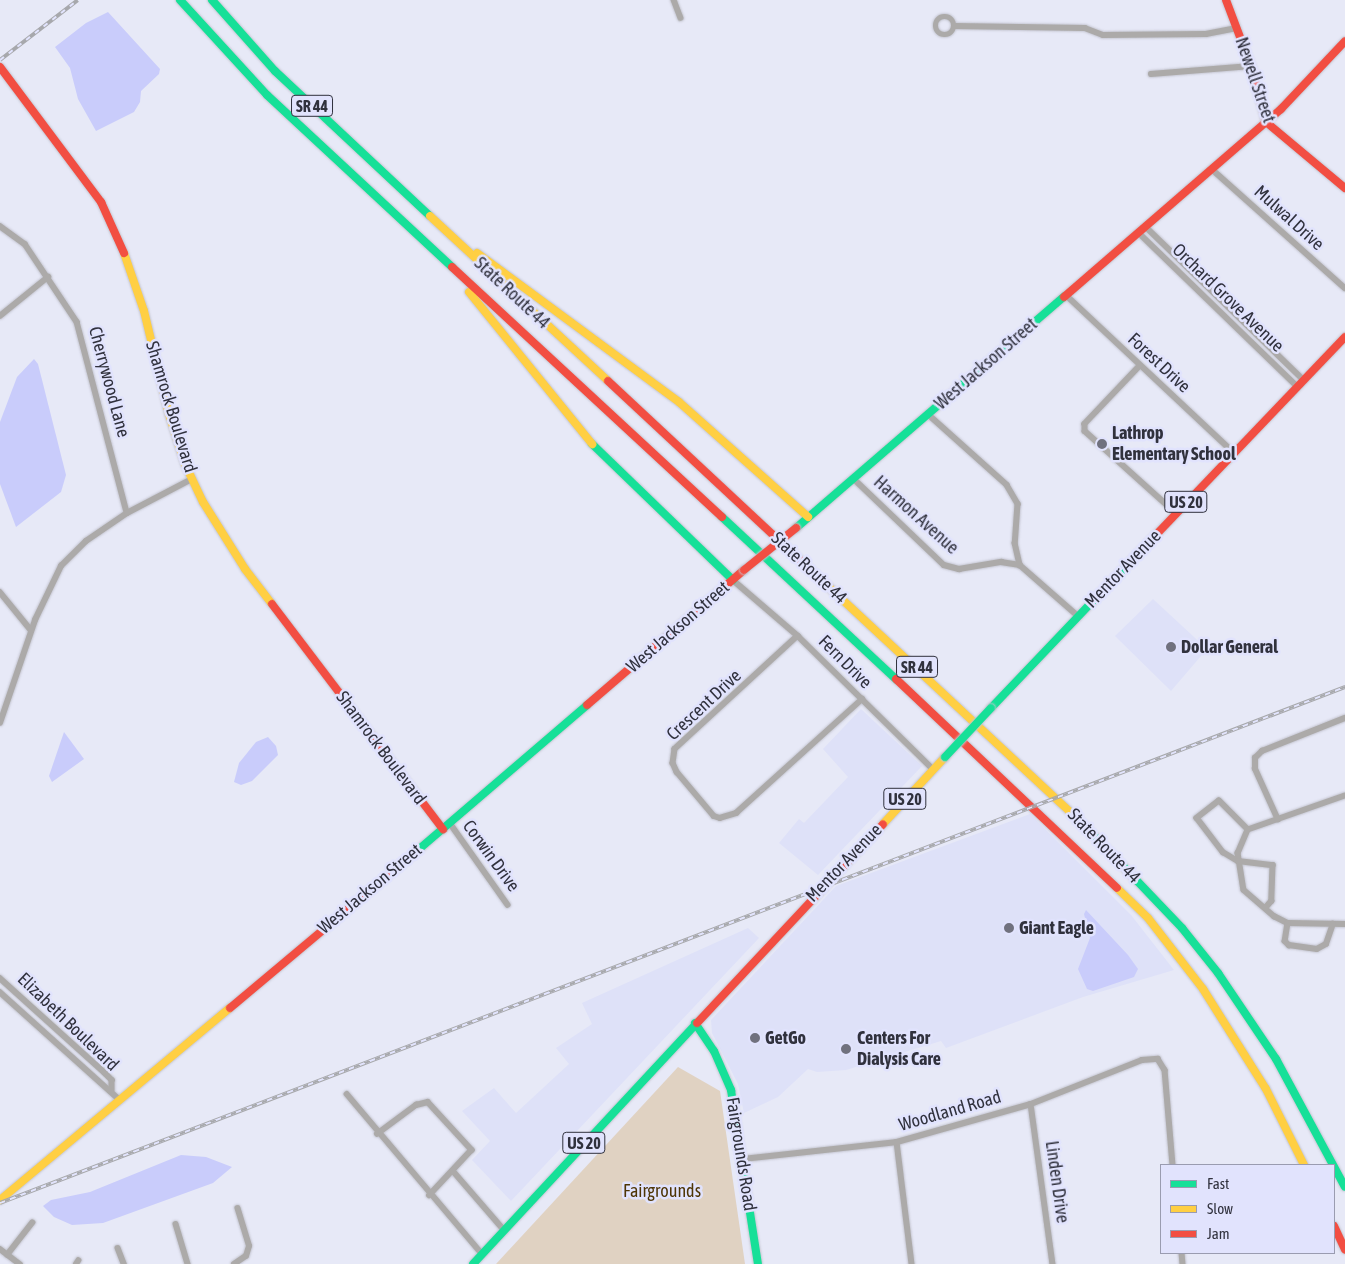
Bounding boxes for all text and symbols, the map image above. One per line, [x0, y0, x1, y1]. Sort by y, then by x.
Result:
street label: Newell Street [1230, 34, 1280, 126]
road number: SR 44 [291, 92, 333, 120]
street label: Mulwal Drive [1250, 181, 1328, 255]
street label: Orchard Grove Avenue [1168, 239, 1288, 357]
street label: State Route 44 [470, 253, 554, 333]
street label: West Jackson Street [930, 314, 1042, 414]
street label: Cherrywood Lane [84, 324, 134, 440]
street label: Forest Drive [1123, 329, 1195, 397]
street label: Shamrock Boulevard [141, 339, 201, 475]
place label: Lathrop Elementary School [1112, 423, 1236, 466]
marker: Lathrop Elementary School [1096, 438, 1108, 450]
street label: Harmon Avenue [869, 471, 963, 559]
road number: US 20 [1164, 488, 1208, 516]
street label: Mentor Avenue [1080, 526, 1166, 612]
street label: State Route 44 [767, 528, 851, 608]
street label: West Jackson Street [622, 577, 734, 677]
street label: Fern Drive [814, 631, 876, 693]
place label: Dollar General [1181, 636, 1278, 658]
marker: Dollar General [1165, 641, 1177, 653]
road number: SR 44 [896, 654, 938, 680]
street label: Crescent Drive [662, 665, 746, 745]
street label: Shamrock Boulevard [331, 687, 431, 809]
road number: US 20 [882, 786, 928, 812]
street label: State Route 44 [1063, 804, 1145, 888]
street label: Corwin Drive [458, 816, 524, 896]
street label: Mentor Avenue [801, 820, 887, 906]
street label: West Jackson Street [314, 839, 426, 939]
place label: Giant Eagle [1019, 917, 1094, 939]
marker: Giant Eagle [1003, 922, 1015, 934]
street label: Elizabeth Boulevard [13, 968, 123, 1076]
place label: GetGo [765, 1027, 806, 1049]
place label: Centers For Dialysis Care [857, 1028, 941, 1070]
marker: GetGo [749, 1032, 761, 1044]
marker: Centers For Dialysis Care [839, 1042, 853, 1056]
street label: Woodland Road [896, 1086, 1004, 1136]
street label: Fairgrounds Road [721, 1096, 761, 1212]
road number: US 20 [562, 1130, 606, 1156]
street label: Linden Drive [1041, 1140, 1073, 1224]
legend [1160, 1164, 1335, 1254]
text: Fast [1207, 1175, 1229, 1192]
park label: Fairgrounds [623, 1180, 701, 1202]
text: Slow [1207, 1200, 1233, 1217]
text: Jam [1207, 1225, 1230, 1242]

